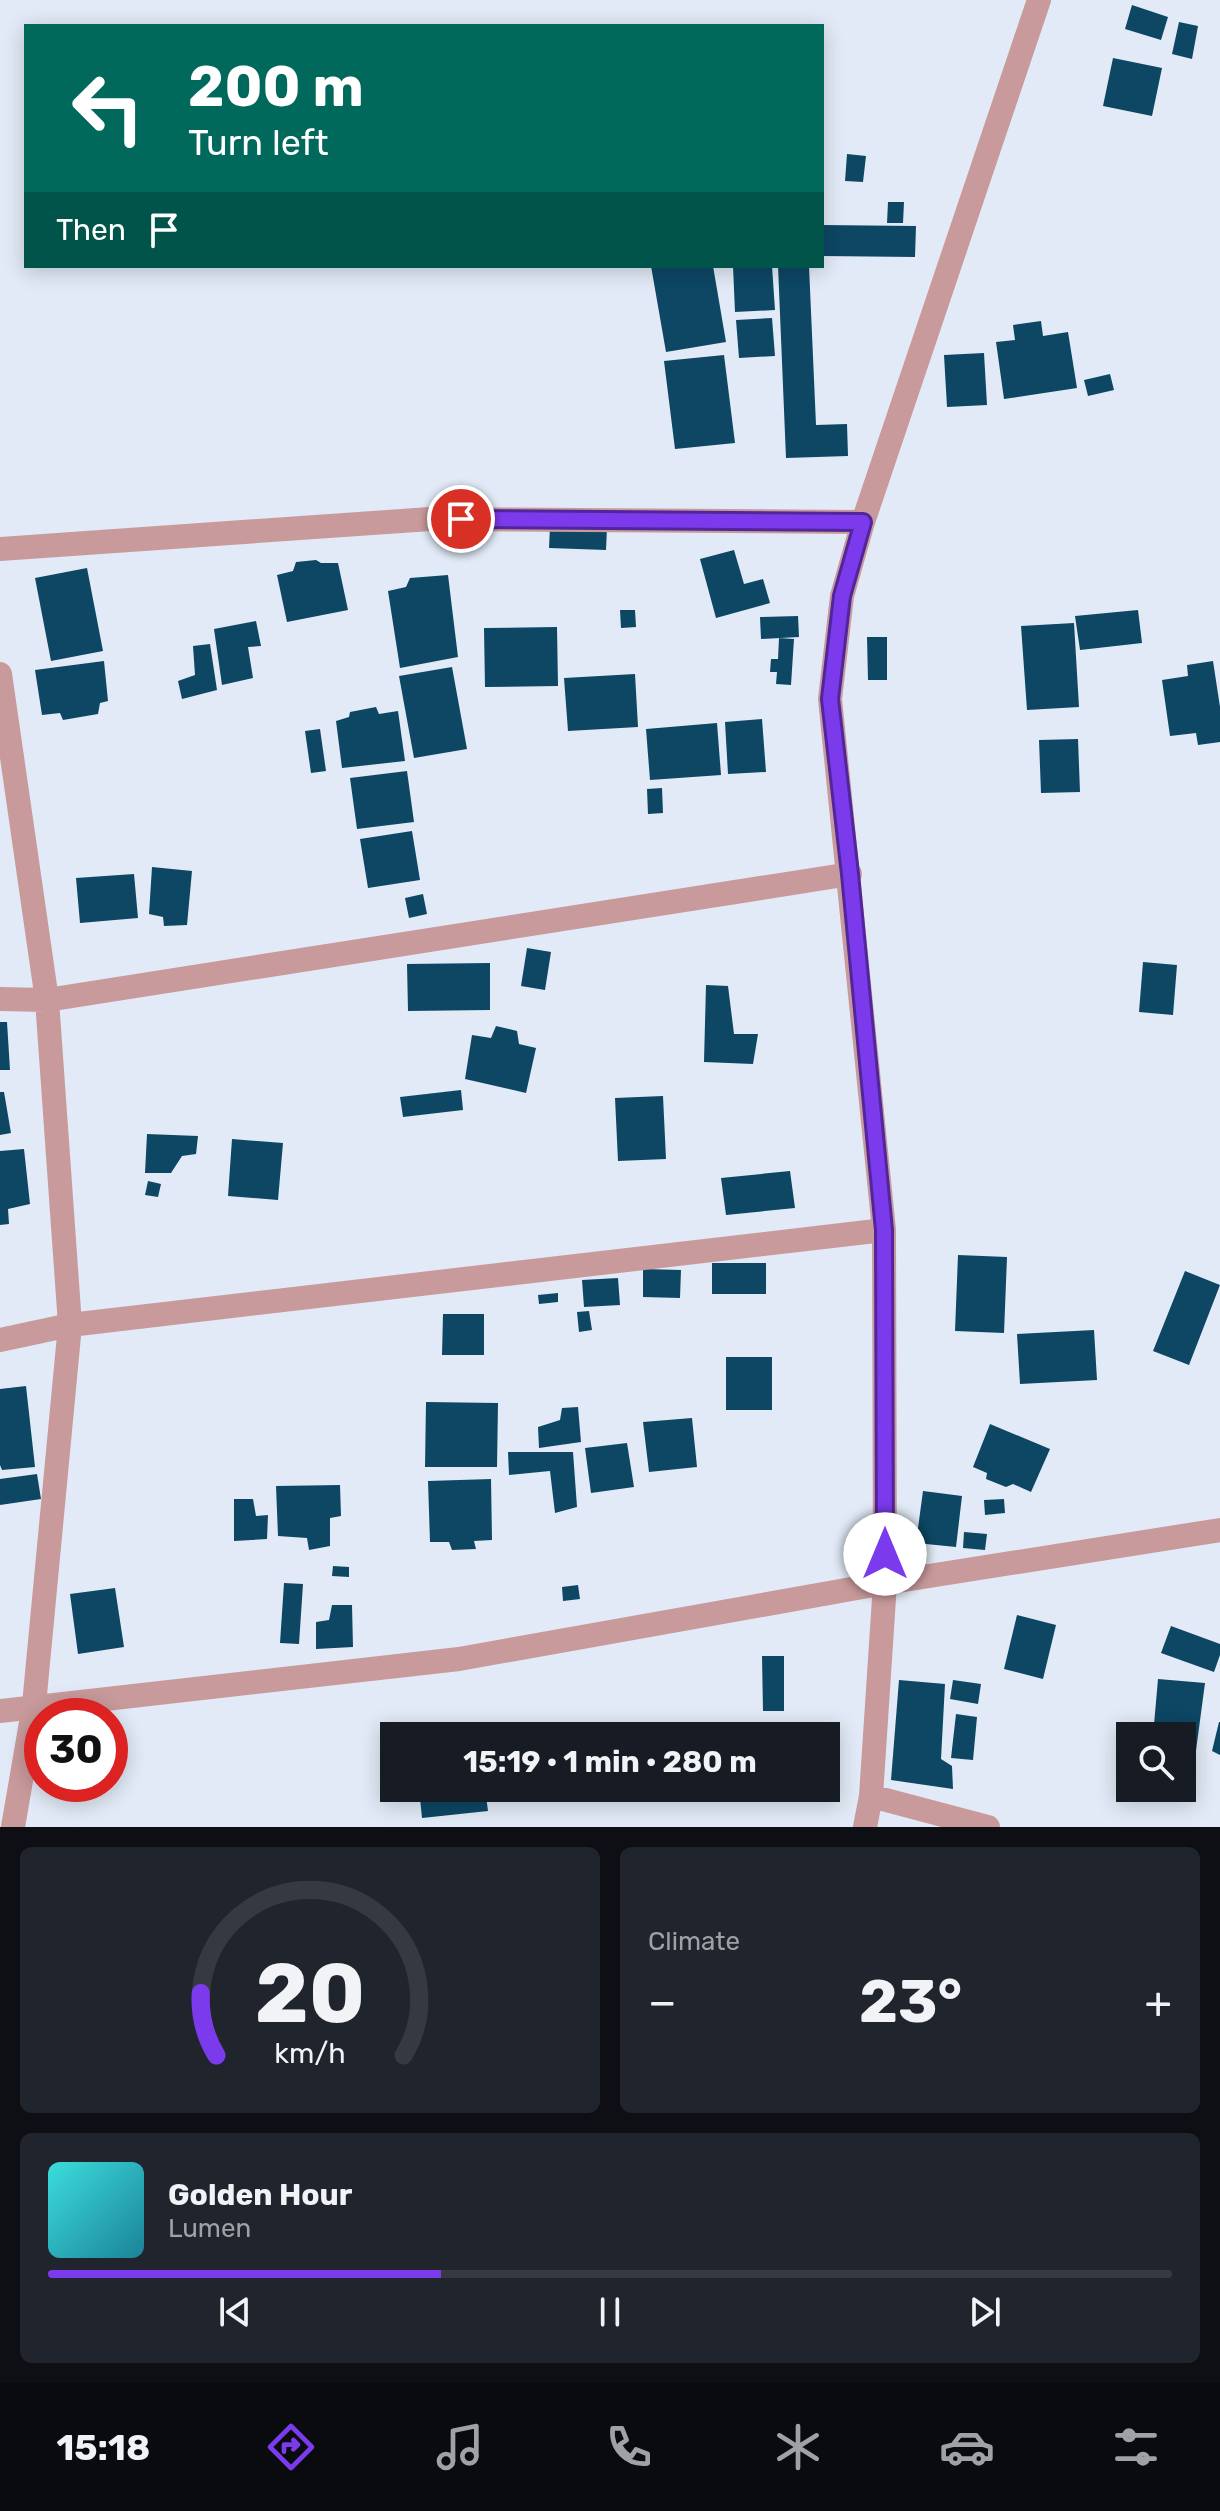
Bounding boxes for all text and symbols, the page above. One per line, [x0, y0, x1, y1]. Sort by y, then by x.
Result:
text: 200 m [188, 54, 364, 120]
icon: left [56, 56, 160, 160]
text: Turn left [188, 121, 329, 164]
icon: arrive [142, 208, 186, 252]
text: Then [56, 212, 126, 248]
pin [427, 485, 495, 553]
icon: arrive [439, 497, 483, 541]
position arrow [843, 1512, 927, 1596]
speed limit sign: 30 [24, 1698, 128, 1802]
map controls [1116, 1722, 1196, 1802]
button: search [1116, 1722, 1196, 1802]
text: 15:19 · 1 min · 280 m [463, 1744, 757, 1780]
text: Climate [648, 1926, 740, 1957]
text: 20 [255, 1944, 365, 2043]
text: 23° [859, 1966, 962, 2037]
text: − [648, 1976, 677, 2028]
text: + [1145, 1976, 1172, 2028]
text: km/h [274, 2036, 346, 2070]
text: Golden Hour [168, 2177, 352, 2213]
text: Lumen [168, 2213, 251, 2244]
icon: previous [213, 2290, 257, 2334]
icon: pause [588, 2290, 632, 2334]
icon: next [963, 2290, 1007, 2334]
icon: directions [263, 2419, 319, 2475]
icon: music [432, 2419, 488, 2475]
icon: phone [601, 2419, 657, 2475]
icon: climate [770, 2419, 826, 2475]
icon: car [939, 2419, 995, 2475]
icon: filters [1108, 2419, 1164, 2475]
text: 15:18 [56, 2426, 150, 2469]

